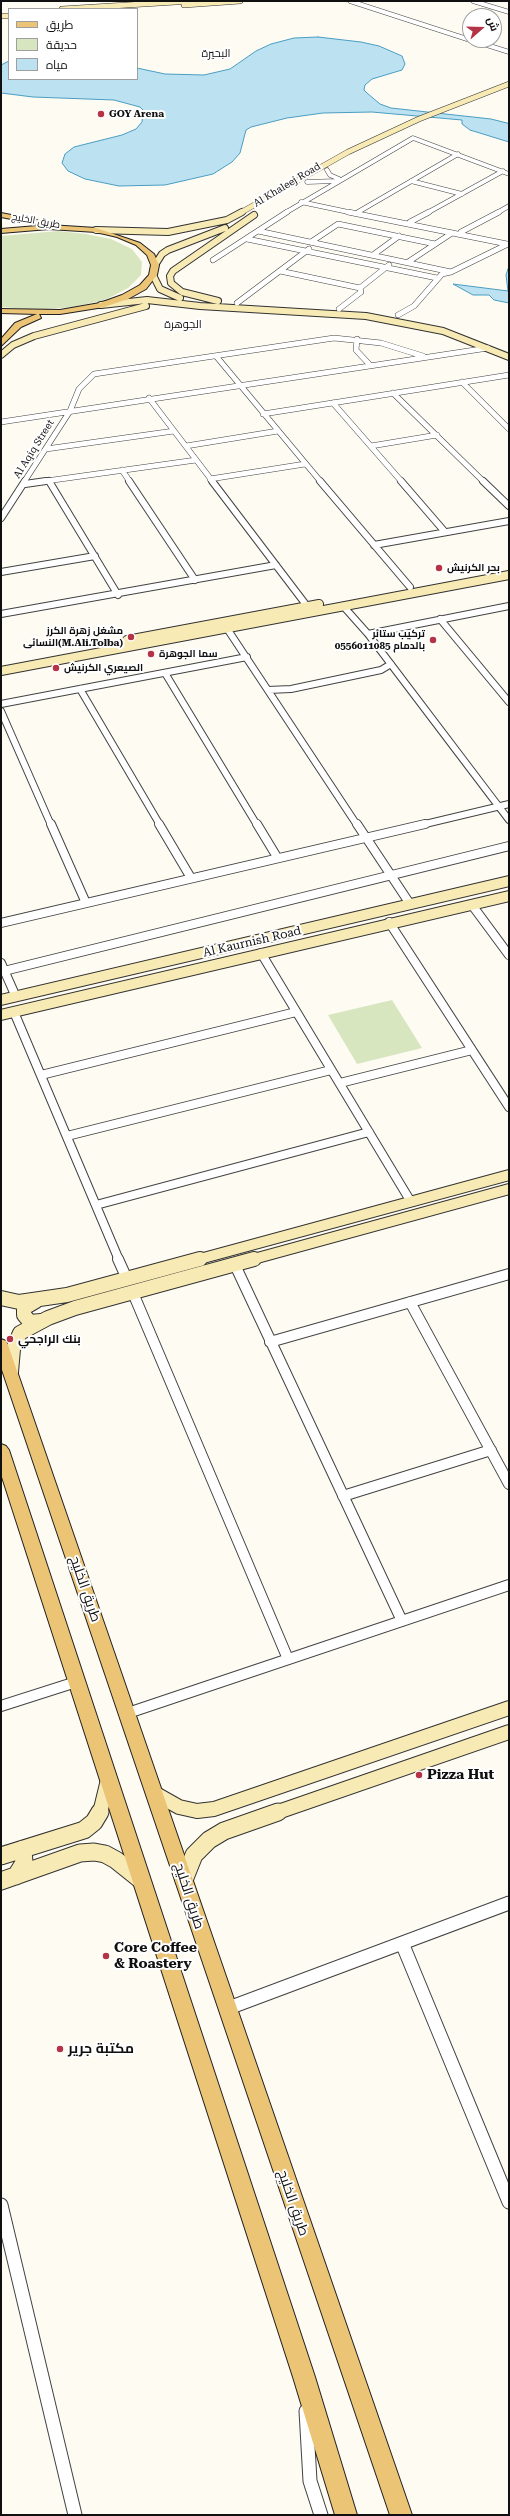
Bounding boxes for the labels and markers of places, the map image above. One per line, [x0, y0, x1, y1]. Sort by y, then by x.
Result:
place label: GOY Arena [109, 108, 164, 120]
marker: GOY Arena [96, 109, 106, 119]
place label: بحر الكرنيش [447, 562, 500, 574]
marker: بحر الكرنيش [434, 563, 444, 573]
place label: مشغل زهرة الكرز النسائى(M.Ali.Tolba) [23, 625, 123, 648]
place label: تركيب ستائر بالدمام 0556011085 [335, 628, 425, 652]
marker: مشغل زهرة الكرز النسائى(M.Ali.Tolba) [126, 632, 136, 642]
marker: تركيب ستائر بالدمام 0556011085 [428, 635, 438, 645]
place label: سما الجوهرة [159, 648, 218, 660]
marker: سما الجوهرة [146, 649, 156, 659]
place label: الصيعري الكرنيش [64, 662, 143, 674]
marker: الصيعري الكرنيش [51, 663, 61, 673]
place label: بنك الراجحي [18, 1332, 81, 1346]
marker: بنك الراجحي [5, 1334, 15, 1344]
place label: Pizza Hut [427, 1767, 494, 1783]
marker: Pizza Hut [414, 1770, 424, 1780]
place label: Core Coffee & Roastery [114, 1940, 197, 1972]
marker: Core Coffee & Roastery [101, 1951, 111, 1961]
place label: مكتبة جرير [68, 2041, 134, 2057]
marker: مكتبة جرير [55, 2044, 65, 2054]

